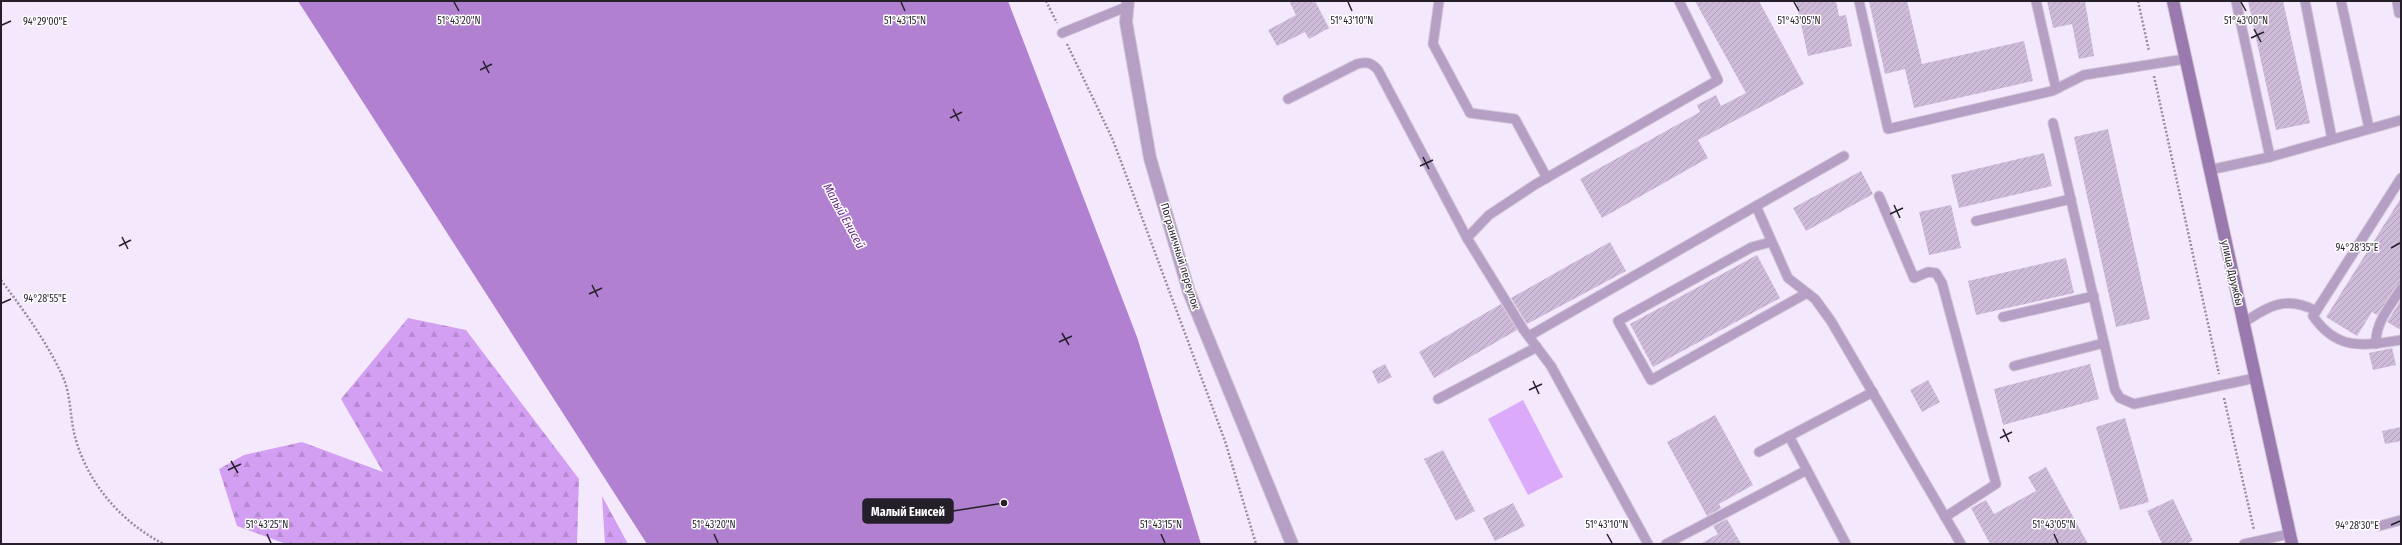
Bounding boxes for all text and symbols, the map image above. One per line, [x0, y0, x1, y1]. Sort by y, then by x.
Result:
text: 51°43'20"N [437, 15, 481, 27]
text: 51°43'15"N [884, 15, 926, 27]
text: 51°43'10"N [1331, 15, 1373, 27]
text: 51°43'05"N [1777, 15, 1821, 27]
text: 51°43'00"N [2224, 15, 2268, 27]
text: 94°29'00"E [23, 16, 67, 28]
water label: Малый Енисей [820, 181, 868, 251]
street label: Пограничный переулок [1158, 201, 1203, 312]
street label: улица Дружбы [2218, 239, 2246, 307]
text: 94°28'35"E [2336, 242, 2379, 254]
text: 94°28'55"E [24, 293, 67, 305]
callout: Малый Енисей [863, 499, 953, 523]
text: Малый Енисей [871, 505, 945, 519]
text: 51°43'25"N [246, 519, 288, 531]
text: 51°43'20"N [692, 519, 736, 531]
text: 51°43'15"N [1140, 519, 1182, 531]
text: 51°43'10"N [1586, 519, 1628, 531]
text: 51°43'05"N [2032, 519, 2076, 531]
text: 94°28'30"E [2335, 520, 2379, 532]

